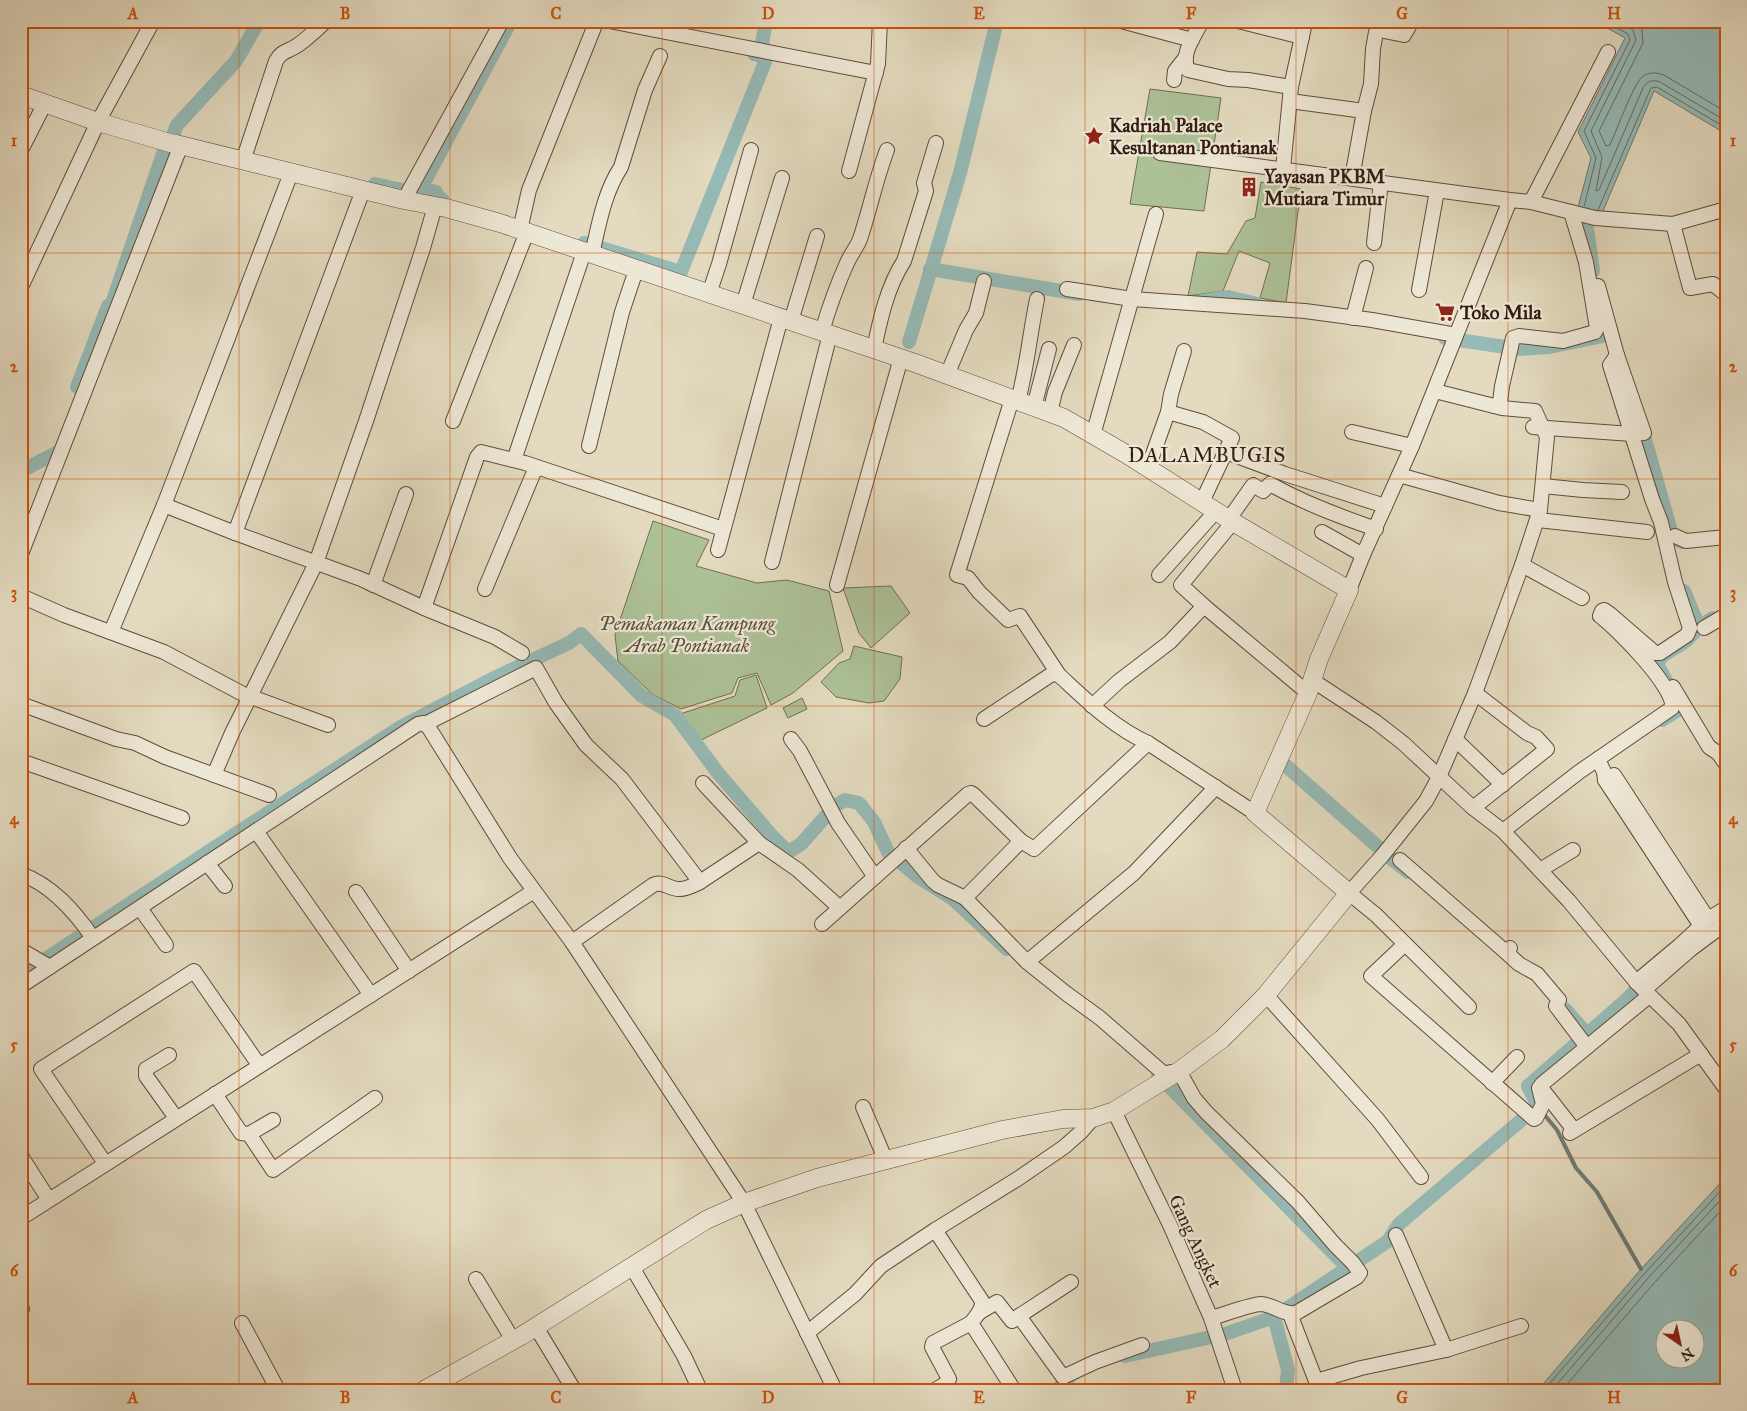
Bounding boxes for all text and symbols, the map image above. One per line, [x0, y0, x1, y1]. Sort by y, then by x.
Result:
text: A [127, 4, 139, 23]
text: B [340, 4, 350, 23]
text: C [551, 4, 562, 23]
text: D [762, 4, 775, 23]
text: E [973, 4, 985, 23]
text: F [1186, 4, 1197, 23]
text: G [1396, 4, 1408, 23]
text: H [1607, 4, 1621, 23]
place label: Kadriah Palace Kesultanan Pontianak [1109, 114, 1278, 159]
place icon: Kadriah Palace Kesultanan Pontianak [1083, 125, 1105, 147]
text: 1 [11, 131, 18, 150]
text: 1 [1730, 131, 1737, 150]
place label: Yayasan PKBM Mutiara Timur [1263, 165, 1386, 210]
building icon: Yayasan PKBM Mutiara Timur [1238, 176, 1260, 198]
supermarket icon: Toko Mila [1434, 301, 1456, 323]
place label: Toko Mila [1459, 301, 1542, 324]
text: 2 [10, 357, 19, 376]
text: 2 [1729, 357, 1738, 376]
district label: DALAMBUGIS [1128, 442, 1286, 468]
text: 3 [11, 583, 17, 603]
text: 3 [1730, 583, 1736, 603]
park label: Pemakaman Kampung Arab Pontianak [599, 612, 777, 657]
text: 4 [10, 809, 20, 829]
text: 4 [1729, 809, 1739, 829]
text: 5 [10, 1035, 18, 1054]
text: 5 [1729, 1035, 1737, 1054]
street label: Gang Angket [1163, 1191, 1227, 1292]
text: 6 [10, 1261, 19, 1280]
text: 6 [1729, 1261, 1738, 1280]
north arrow [1654, 1318, 1704, 1368]
text: N [1677, 1344, 1697, 1365]
text: A [127, 1388, 139, 1407]
text: B [340, 1388, 350, 1407]
text: C [551, 1388, 562, 1407]
text: D [762, 1388, 775, 1407]
text: E [973, 1388, 985, 1407]
text: F [1186, 1388, 1197, 1407]
text: G [1396, 1388, 1408, 1407]
text: H [1607, 1388, 1621, 1407]

